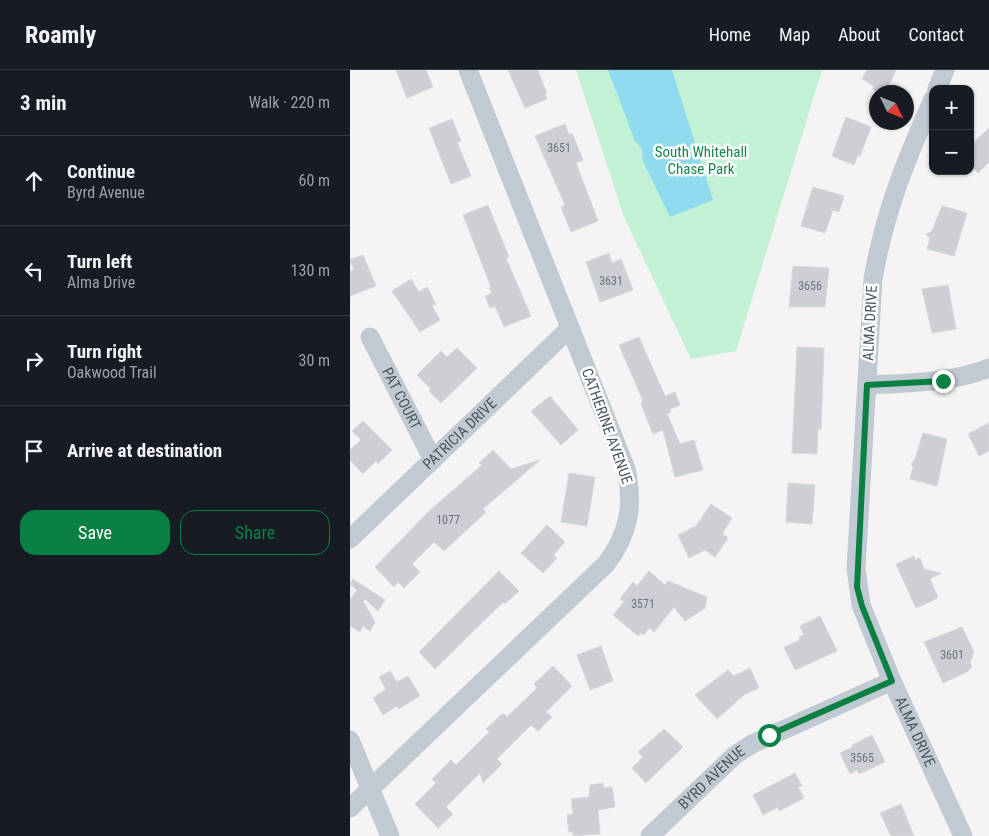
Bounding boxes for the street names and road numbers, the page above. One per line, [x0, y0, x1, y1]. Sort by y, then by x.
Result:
street label: ALMA DRIVE [859, 285, 881, 361]
street label: PAT COURT [378, 364, 425, 433]
street label: CATHERINE AVENUE [578, 366, 636, 486]
street label: PATRICIA DRIVE [419, 394, 500, 473]
street label: ALMA DRIVE [891, 694, 939, 770]
street label: BYRD AVENUE [675, 742, 748, 813]

